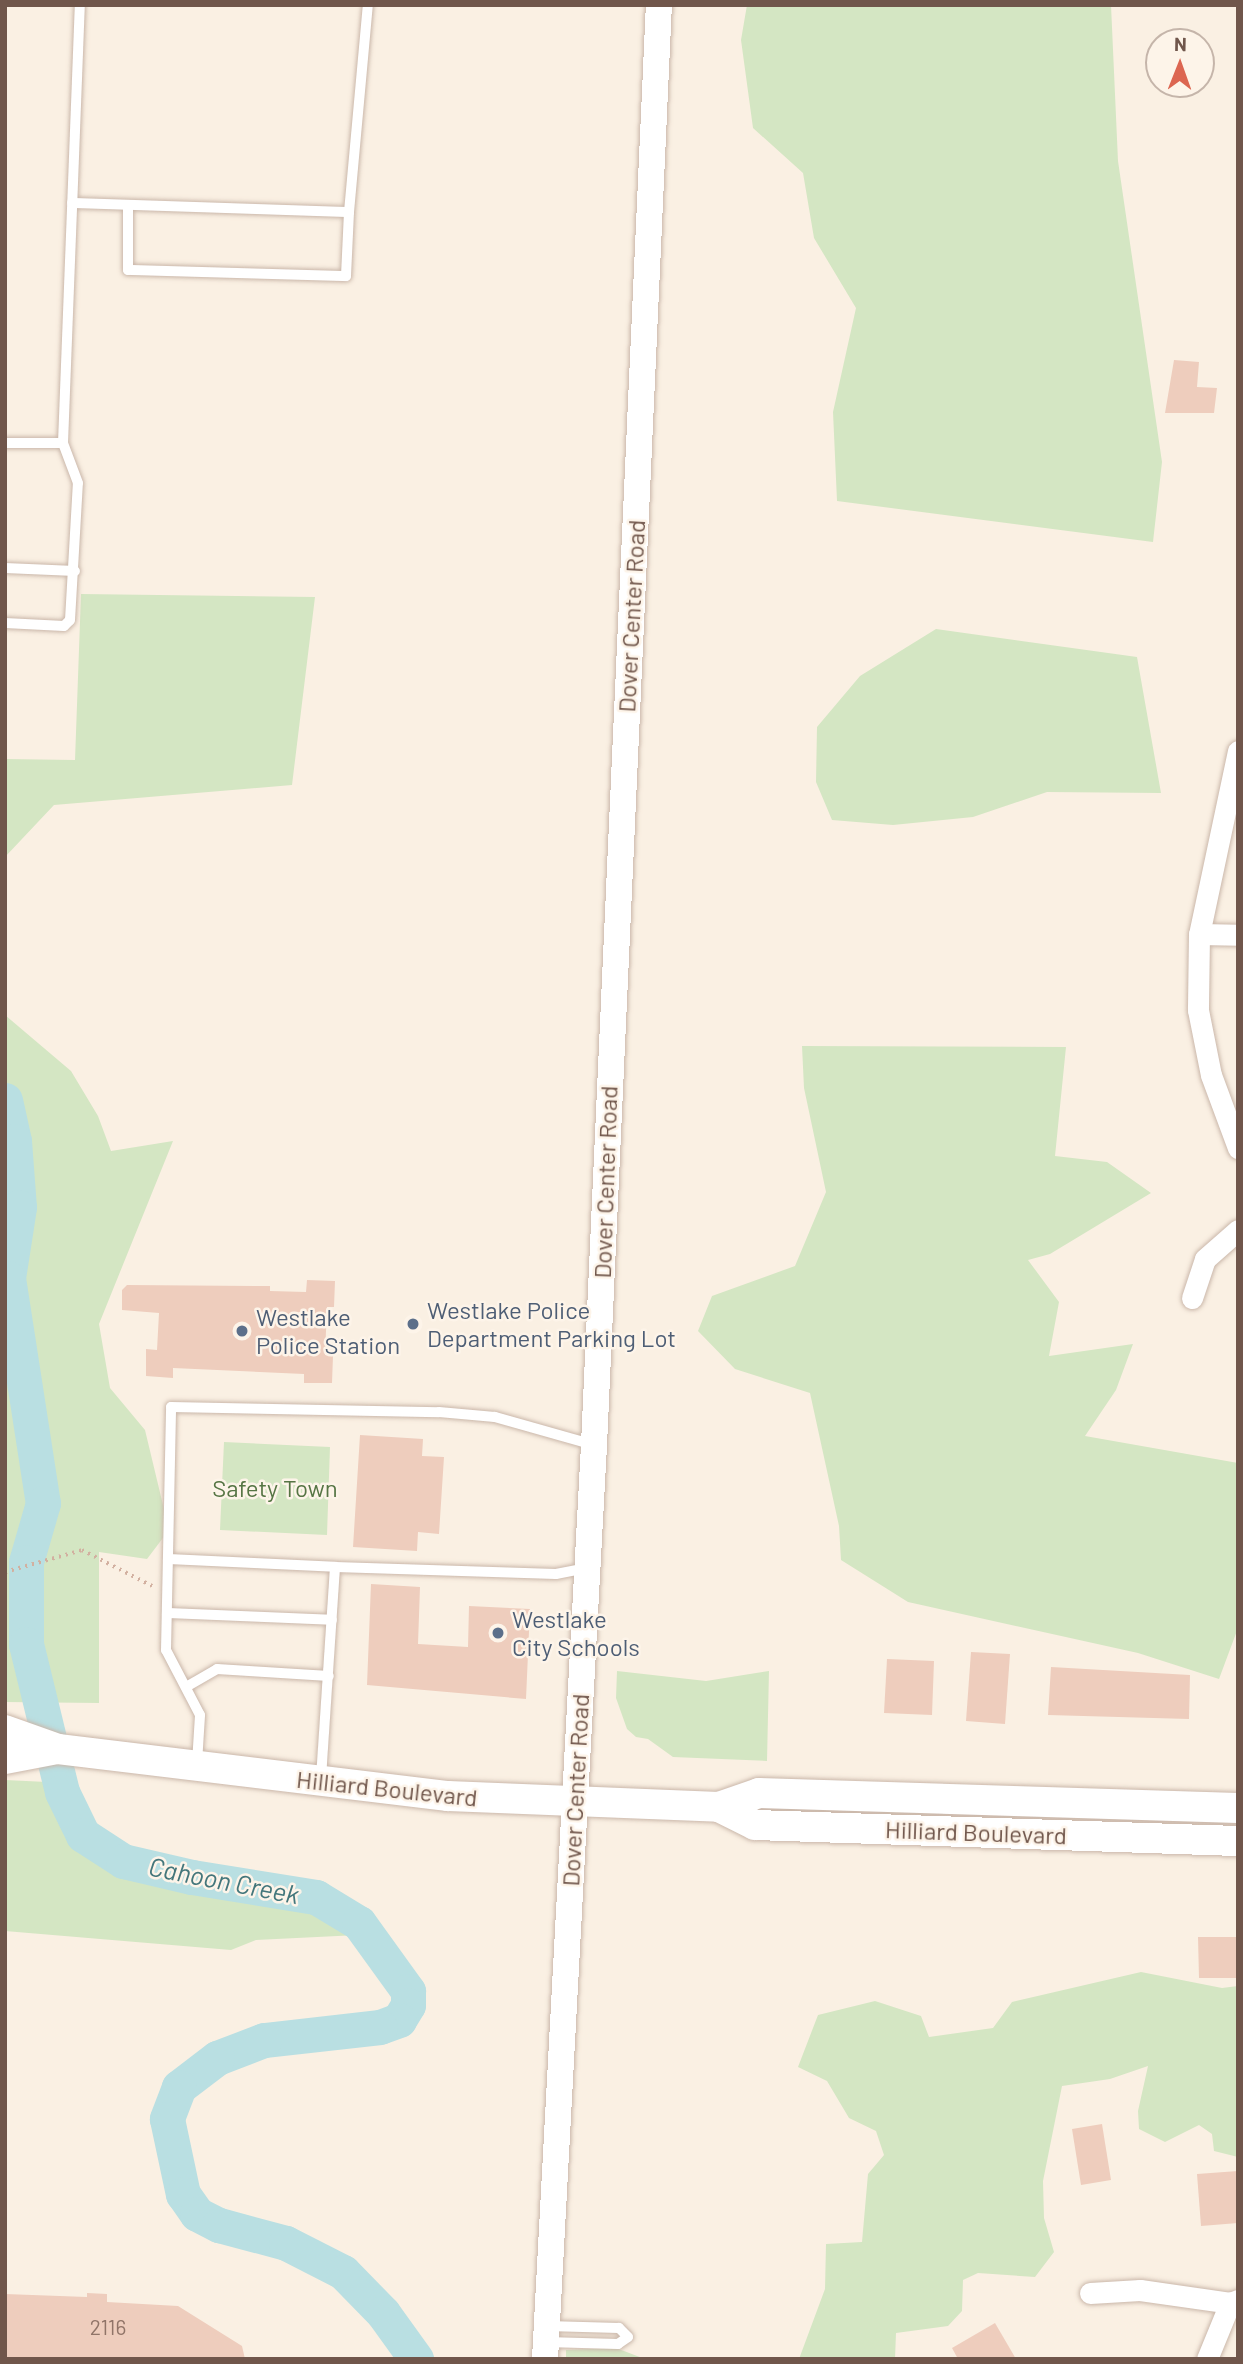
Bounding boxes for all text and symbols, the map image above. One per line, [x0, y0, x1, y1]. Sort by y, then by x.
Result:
north arrow [1145, 28, 1215, 98]
text: N [1174, 32, 1187, 55]
street label: Dover Center Road [612, 519, 650, 713]
street label: Dover Center Road [587, 1085, 623, 1279]
place label: Westlake Police Department Parking Lot [427, 1296, 676, 1352]
place label: Westlake Police Station [256, 1303, 400, 1359]
marker: Westlake Police Department Parking Lot [405, 1316, 421, 1332]
marker: Westlake Police Station [234, 1323, 250, 1339]
park label: Safety Town [212, 1474, 338, 1502]
place label: Westlake City Schools [512, 1605, 640, 1661]
marker: Westlake City Schools [490, 1625, 506, 1641]
street label: Dover Center Road [556, 1693, 594, 1887]
street label: Hilliard Boulevard [295, 1764, 479, 1812]
street label: Hilliard Boulevard [885, 1814, 1067, 1850]
water label: Cahoon Creek [146, 1850, 302, 1910]
house number: 2116 [90, 2314, 126, 2340]

